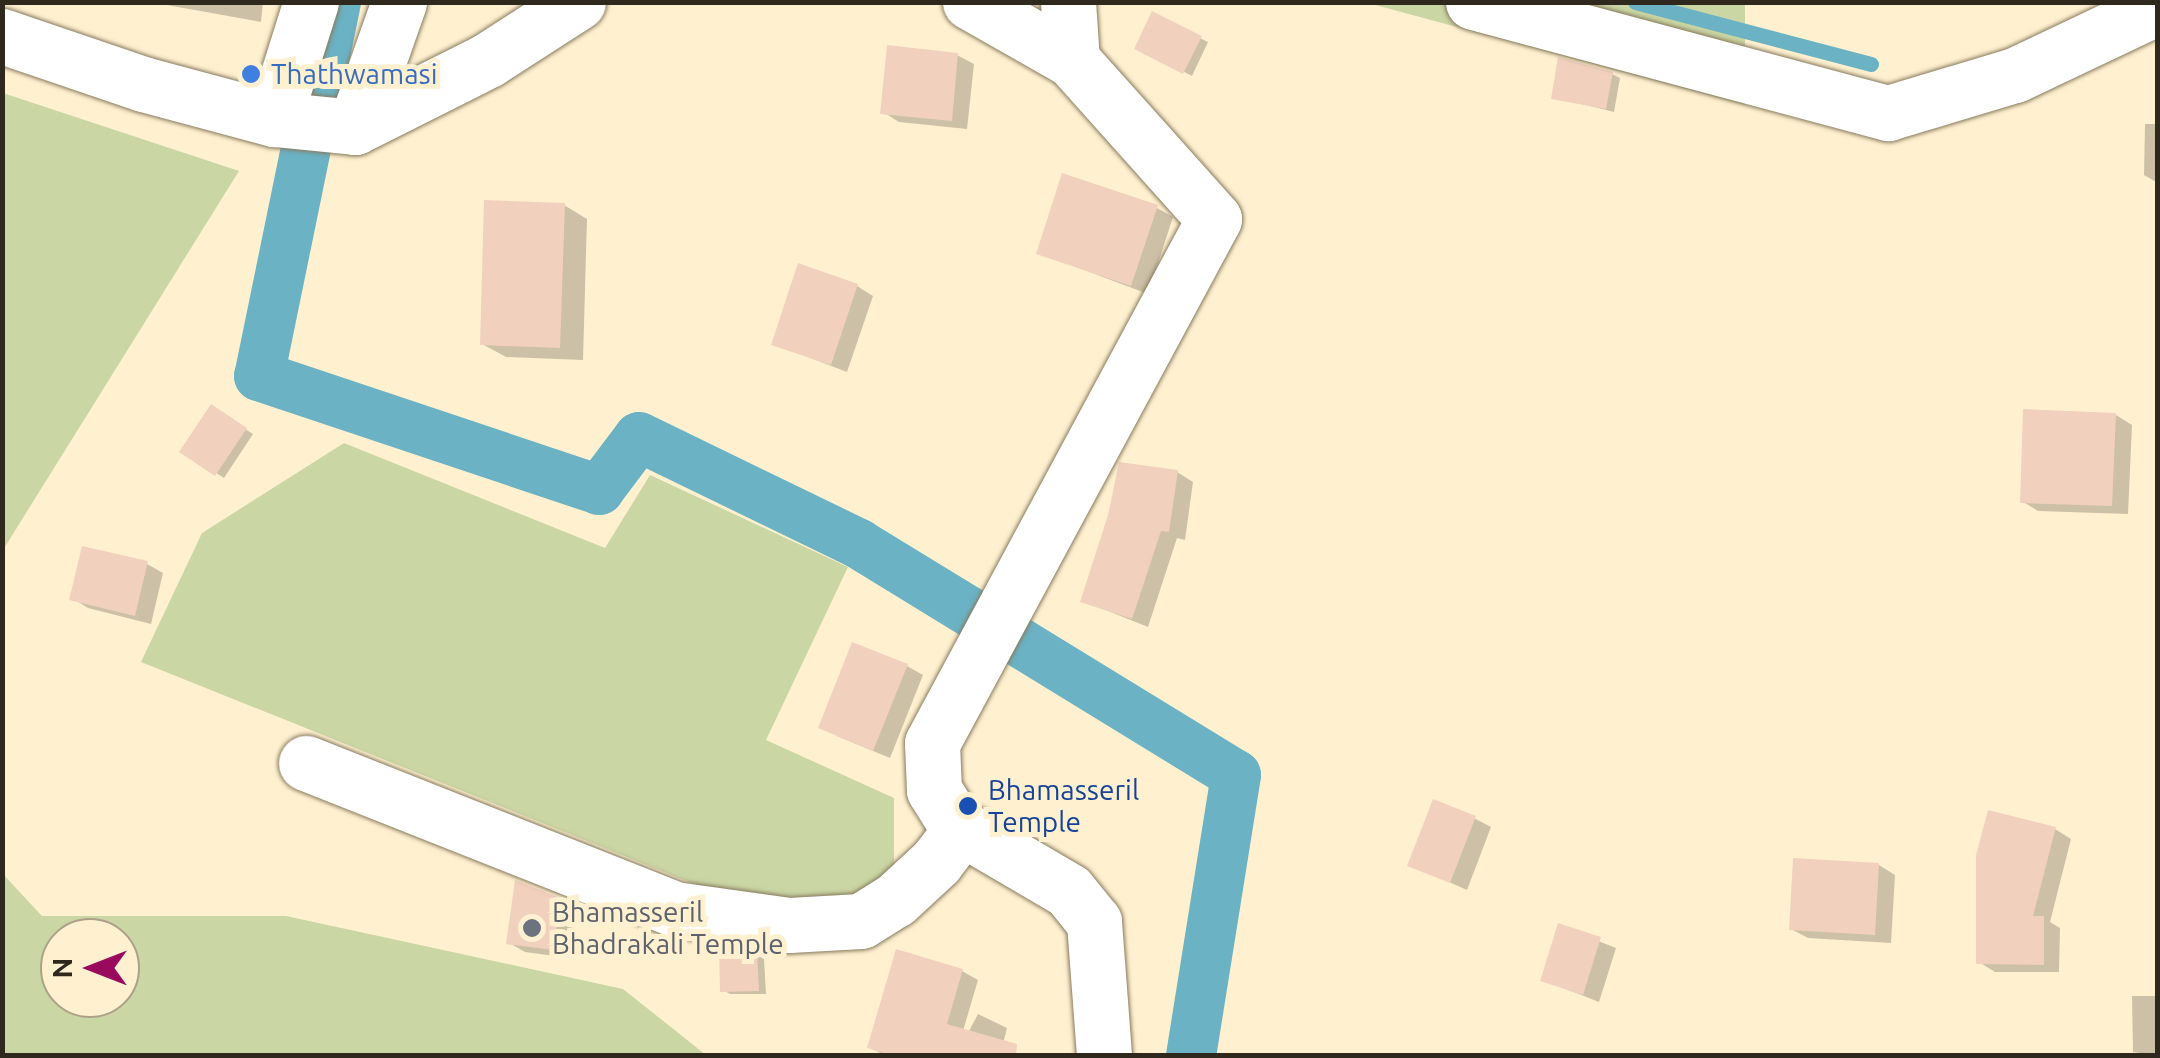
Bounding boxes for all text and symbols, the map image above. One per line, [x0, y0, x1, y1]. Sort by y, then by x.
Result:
place label: Thathwamasi [271, 57, 438, 91]
marker: Thathwamasi [240, 63, 262, 85]
place label: Bhamasseril Temple [988, 773, 1139, 839]
marker: Bhamasseril Temple [957, 795, 979, 817]
place label: Bhamasseril Bhadrakali Temple [552, 895, 784, 961]
marker: Bhamasseril Bhadrakali Temple [521, 917, 543, 939]
north arrow [40, 918, 140, 1018]
text: N [46, 958, 77, 978]

